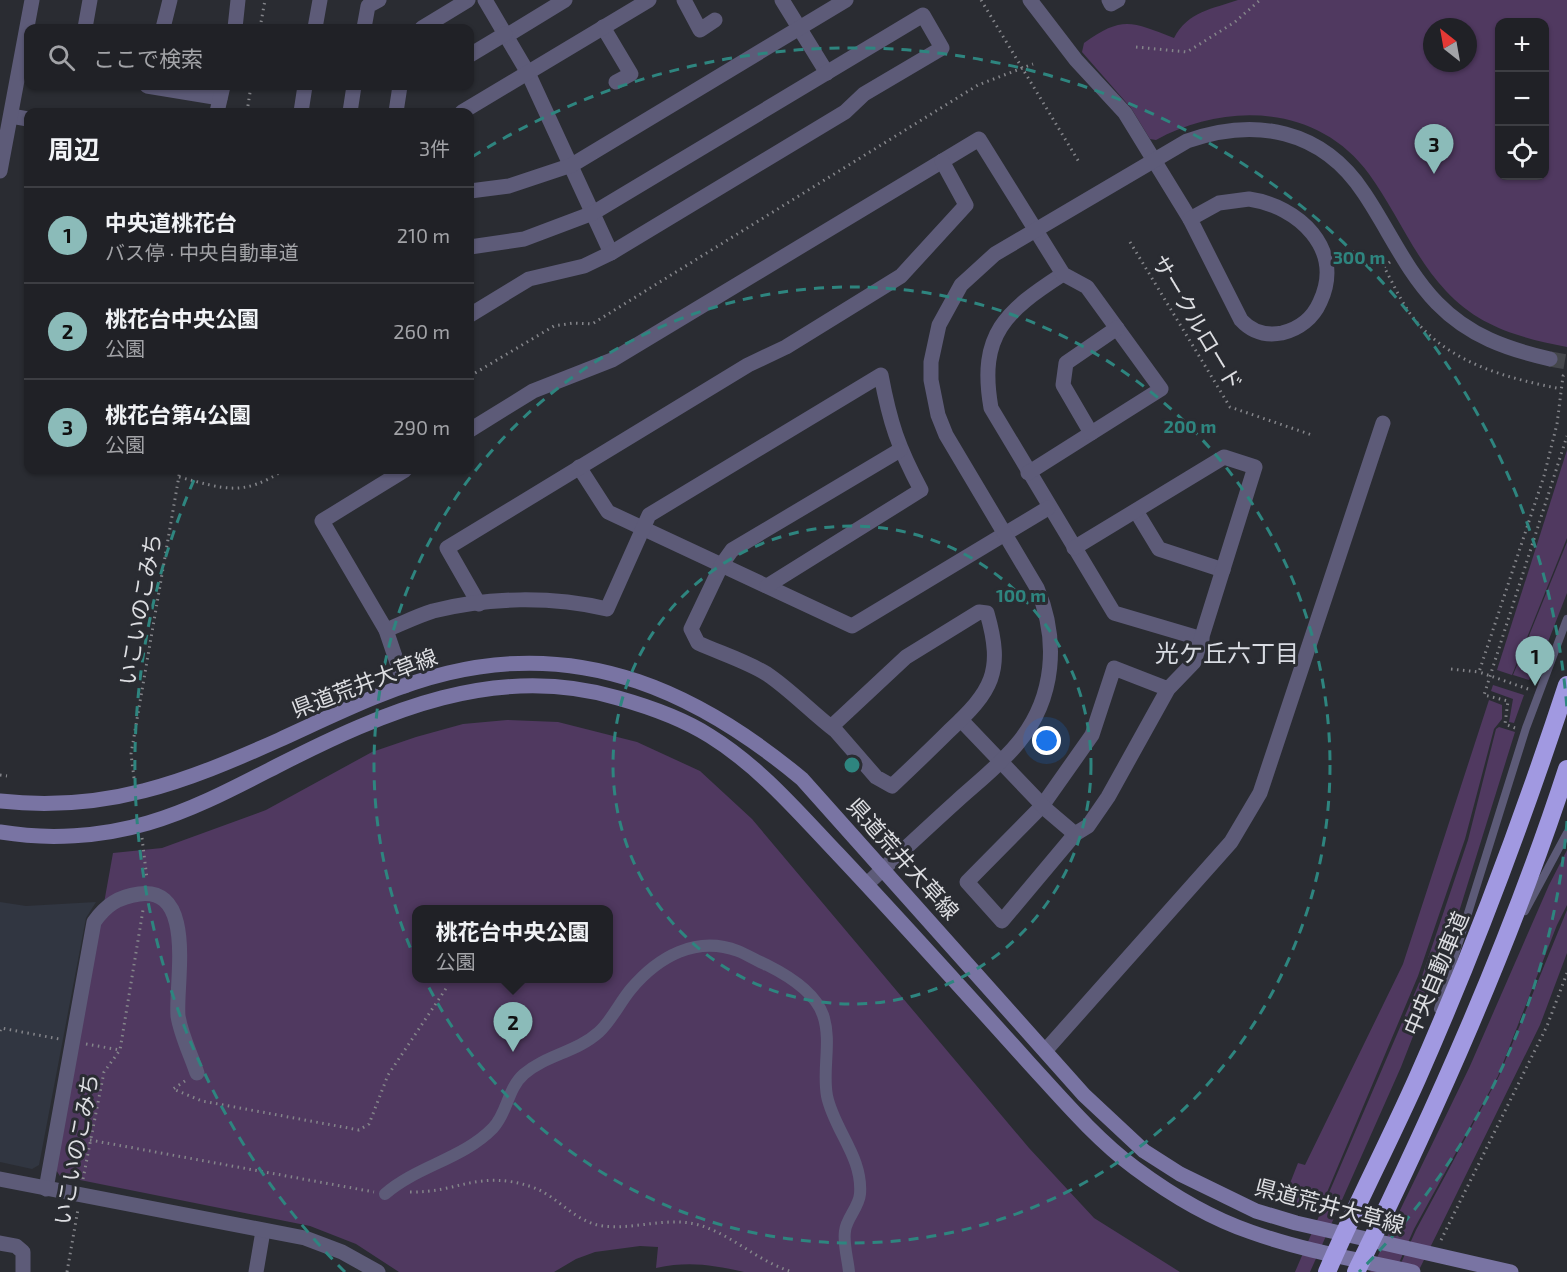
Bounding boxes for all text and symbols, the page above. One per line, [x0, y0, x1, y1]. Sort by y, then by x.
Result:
north arrow [1423, 18, 1477, 72]
map controls [1495, 18, 1549, 180]
button: + [1495, 18, 1549, 72]
search box [24, 24, 474, 90]
icon: search [45, 41, 78, 74]
text: ここで検索 [93, 45, 203, 71]
button: − [1495, 72, 1549, 126]
pin: 3 [1414, 124, 1454, 174]
button: locate [1495, 126, 1549, 180]
text: 周辺 [48, 133, 100, 164]
text: 3件 [419, 136, 450, 160]
text: 中央道桃花台 [105, 209, 237, 235]
text: 1 [63, 223, 72, 247]
text: 210 m [397, 223, 450, 247]
text: バス停 · 中央自動車道 [105, 240, 299, 264]
text: 300 m [1333, 246, 1385, 268]
street label: サークルロード [1147, 250, 1249, 394]
text: 桃花台中央公園 [105, 305, 259, 331]
text: 2 [62, 319, 73, 343]
text: 260 m [393, 319, 450, 343]
text: 公園 [105, 336, 145, 360]
text: 桃花台第4公園 [105, 401, 251, 427]
text: 3 [62, 415, 73, 439]
text: 290 m [393, 415, 450, 439]
text: 200 m [1164, 415, 1216, 437]
text: 公園 [105, 432, 145, 456]
street label: いこいのこみち [113, 531, 165, 687]
text: 100 m [996, 584, 1046, 606]
pin: 1 [1516, 636, 1555, 686]
district label: 光ケ丘六丁目 [1155, 638, 1299, 667]
street label: 県道荒井大草線 [287, 642, 441, 722]
your location [1032, 726, 1061, 755]
centre of rings [842, 755, 862, 775]
street label: 県道荒井大草線 [843, 792, 965, 924]
popup [412, 905, 613, 983]
street label: 中央自動車道 [1397, 907, 1473, 1039]
text: 桃花台中央公園 [435, 918, 590, 944]
text: 公園 [435, 949, 475, 973]
pin: 2 [494, 1002, 532, 1052]
street label: いこいのこみち [48, 1071, 102, 1227]
street label: 県道荒井大草線 [1252, 1173, 1408, 1237]

